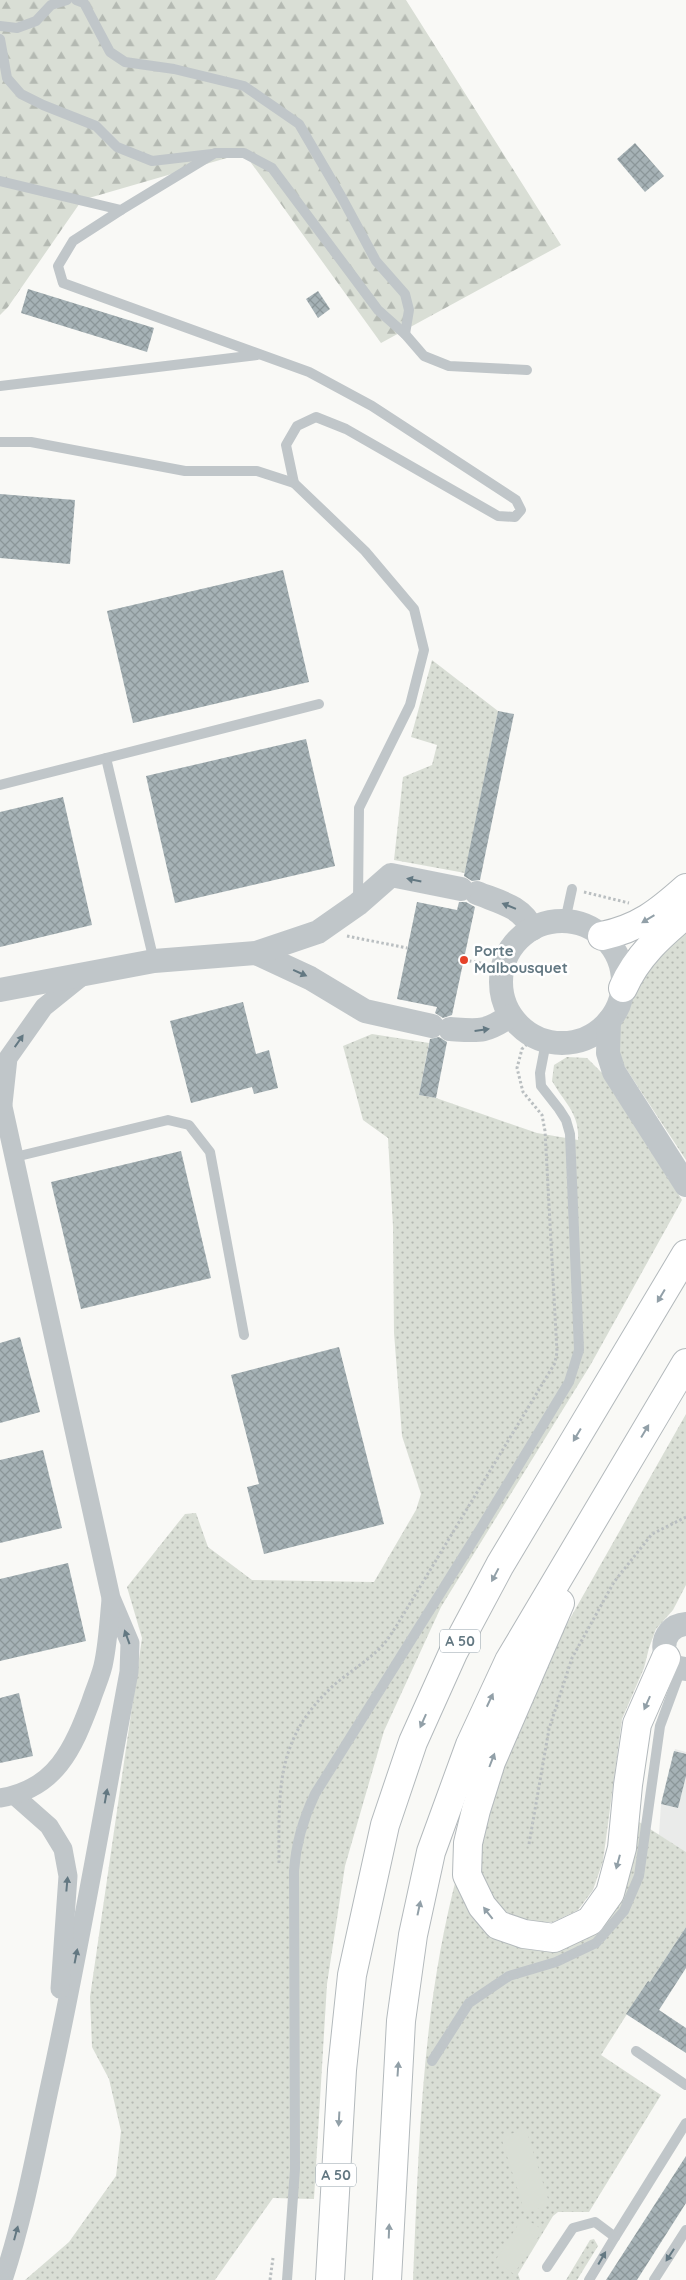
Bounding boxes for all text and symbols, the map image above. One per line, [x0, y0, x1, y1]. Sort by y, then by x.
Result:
one-way arrow [405, 875, 421, 883]
one-way arrow [502, 901, 516, 909]
one-way arrow [641, 915, 656, 923]
place label: Porte Malbousquet [474, 941, 568, 977]
marker: Porte Malbousquet [458, 954, 470, 966]
one-way arrow [293, 969, 307, 977]
one-way arrow [474, 1025, 490, 1033]
one-way arrow [14, 1034, 24, 1048]
one-way arrow [656, 1289, 665, 1302]
one-way arrow [641, 1424, 650, 1437]
one-way arrow [573, 1428, 582, 1441]
one-way arrow [490, 1568, 499, 1581]
one-way arrow [123, 1629, 130, 1644]
road number: A 50 [440, 1630, 480, 1652]
one-way arrow [486, 1693, 494, 1707]
one-way arrow [642, 1696, 650, 1710]
one-way arrow [419, 1714, 427, 1728]
one-way arrow [489, 1752, 497, 1767]
one-way arrow [103, 1788, 111, 1804]
one-way arrow [614, 1854, 622, 1869]
one-way arrow [63, 1876, 71, 1892]
one-way arrow [415, 1901, 423, 1916]
one-way arrow [483, 1907, 494, 1920]
one-way arrow [73, 1948, 81, 1964]
one-way arrow [394, 2061, 402, 2077]
one-way arrow [335, 2111, 343, 2127]
road number: A 50 [316, 2164, 356, 2186]
one-way arrow [385, 2223, 393, 2239]
one-way arrow [12, 2226, 20, 2241]
one-way arrow [665, 2249, 675, 2262]
one-way arrow [598, 2251, 606, 2266]

